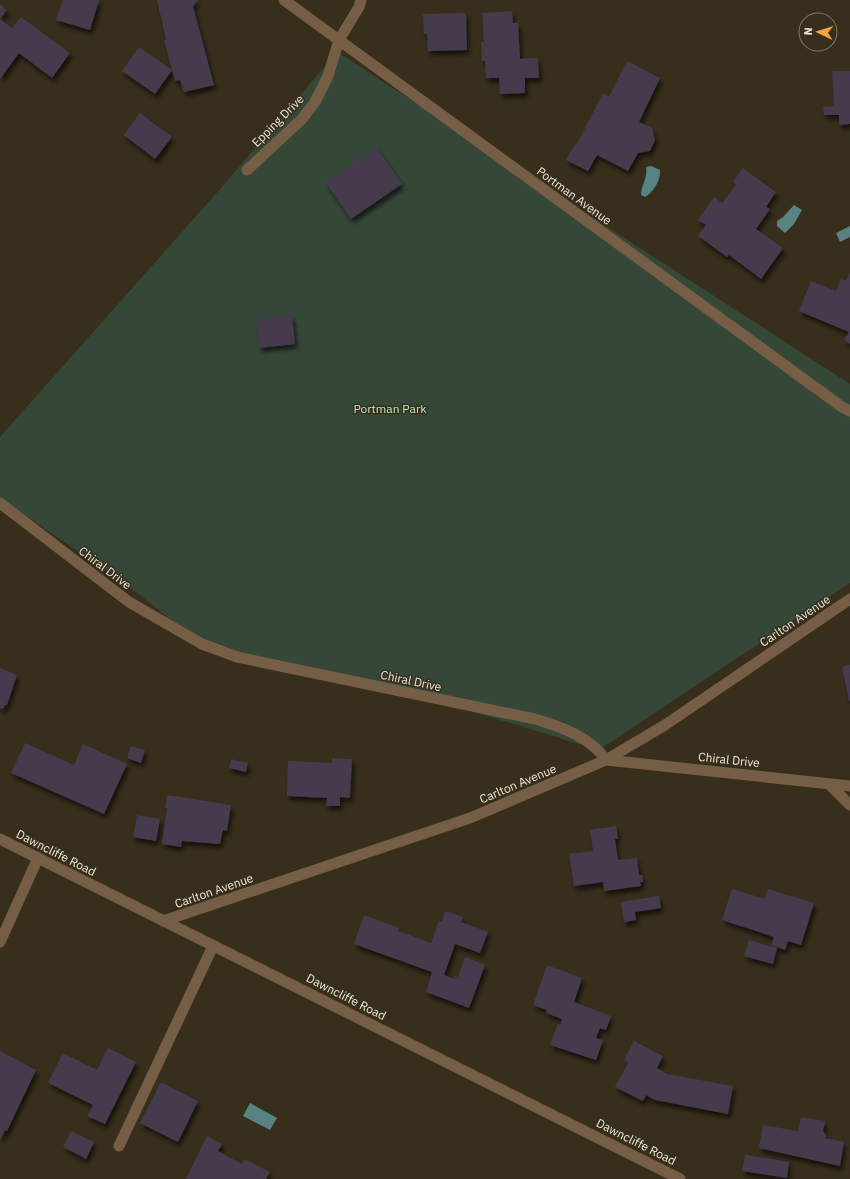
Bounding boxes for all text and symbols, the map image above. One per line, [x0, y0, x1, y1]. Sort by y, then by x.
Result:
north arrow [798, 12, 838, 52]
text: N [801, 27, 815, 36]
street label: Epping Drive [248, 91, 307, 150]
street label: Portman Avenue [534, 163, 615, 228]
park label: Portman Park [353, 401, 427, 416]
street label: Chiral Drive [76, 543, 135, 592]
street label: Carlton Avenue [757, 591, 833, 650]
street label: Chiral Drive [379, 667, 443, 694]
street label: Chiral Drive [697, 749, 761, 770]
street label: Carlton Avenue [477, 760, 559, 806]
street label: Dawncliffe Road [14, 826, 99, 879]
street label: Carlton Avenue [173, 870, 255, 911]
street label: Dawncliffe Road [304, 970, 389, 1023]
street label: Dawncliffe Road [594, 1115, 679, 1168]

